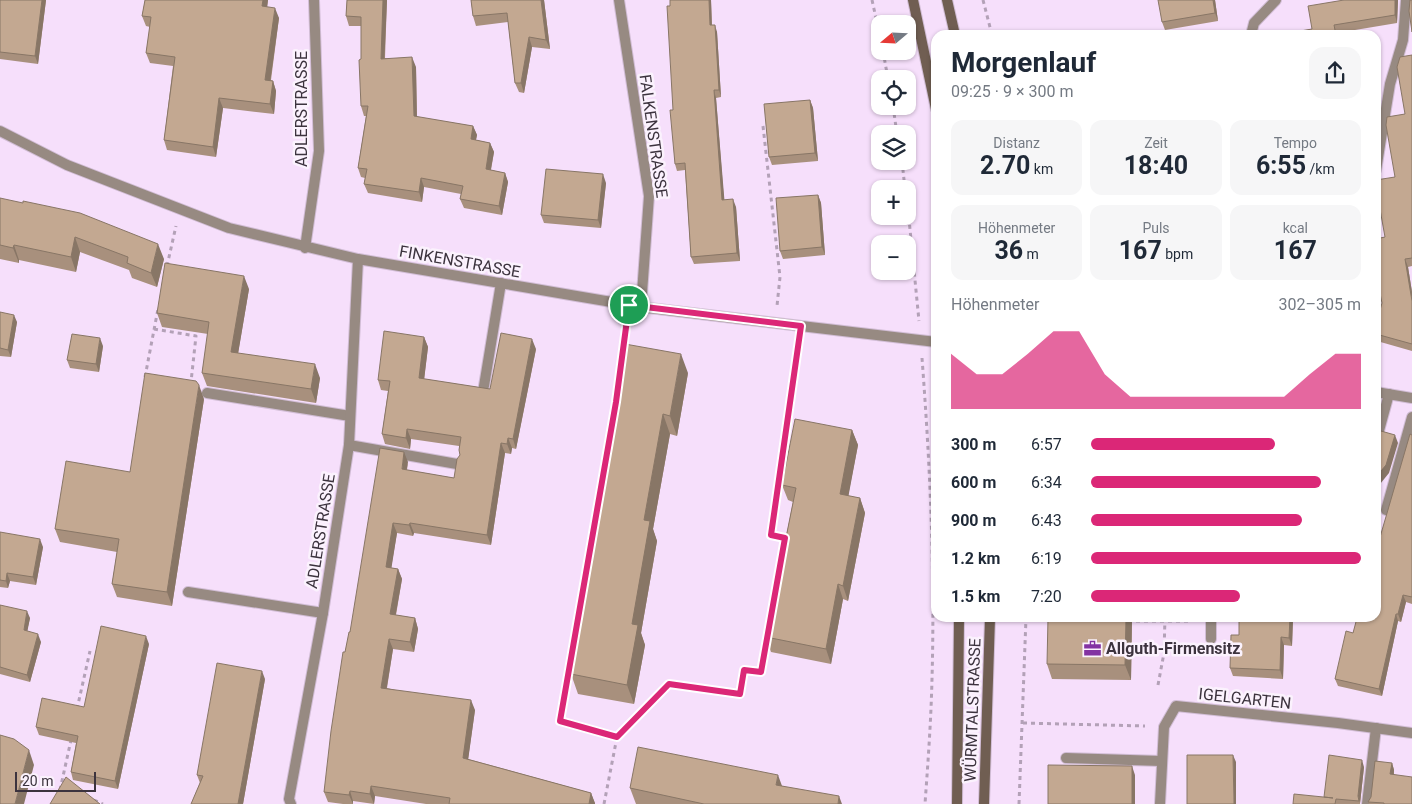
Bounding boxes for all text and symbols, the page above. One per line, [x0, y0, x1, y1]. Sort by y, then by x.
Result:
north arrow [871, 15, 916, 60]
map controls [871, 15, 916, 280]
text: Morgenlauf [951, 46, 1096, 79]
button: share [1309, 47, 1361, 99]
street label: ADLERSTRASSE [292, 51, 311, 167]
button: locate [871, 70, 916, 115]
street label: FALKENSTRASSE [635, 73, 672, 199]
text: 09:25 · 9 × 300 m [951, 82, 1073, 101]
button: layers [871, 125, 916, 170]
text: Distanz [993, 135, 1040, 151]
text: Zeit [1144, 135, 1168, 151]
text: Tempo [1274, 135, 1317, 151]
text: 2.70 [980, 151, 1030, 180]
text: 18:40 [1124, 151, 1188, 180]
text: 6:55 [1256, 151, 1306, 180]
text: km [1030, 161, 1053, 177]
text: /km [1306, 161, 1335, 177]
button: + [871, 180, 916, 225]
text: Höhenmeter [978, 220, 1055, 236]
text: Puls [1142, 220, 1170, 236]
text: kcal [1283, 220, 1308, 236]
button: − [871, 235, 916, 280]
text: 36 [994, 236, 1023, 265]
text: 167 [1119, 236, 1162, 265]
text: 167 [1274, 236, 1317, 265]
street label: FINKENSTRASSE [398, 241, 522, 281]
text: m [1023, 246, 1039, 262]
text: bpm [1162, 246, 1193, 262]
pin [608, 284, 650, 326]
icon: arrive [615, 291, 643, 319]
text: Höhenmeter [951, 295, 1039, 314]
text: 302–305 m [1279, 295, 1361, 314]
text: 300 m [951, 435, 996, 454]
text: 6:57 [1031, 435, 1062, 454]
street label: ADLERSTRASSE [302, 472, 339, 590]
text: 600 m [951, 473, 996, 492]
text: 6:34 [1031, 473, 1062, 492]
text: 900 m [951, 511, 996, 530]
text: 6:43 [1031, 511, 1062, 530]
text: 1.2 km [951, 549, 1000, 568]
text: 6:19 [1031, 549, 1062, 568]
text: 1.5 km [951, 587, 1000, 606]
text: 7:20 [1031, 587, 1062, 606]
street label: WÜRMTALSTRASSE [960, 638, 984, 782]
office icon: Allguth-Firmensitz [1082, 638, 1102, 658]
place label: Allguth-Firmensitz [1106, 639, 1240, 658]
street label: IGELGARTEN [1198, 684, 1292, 713]
scale bar [15, 769, 96, 792]
text: 20 m [22, 773, 54, 789]

